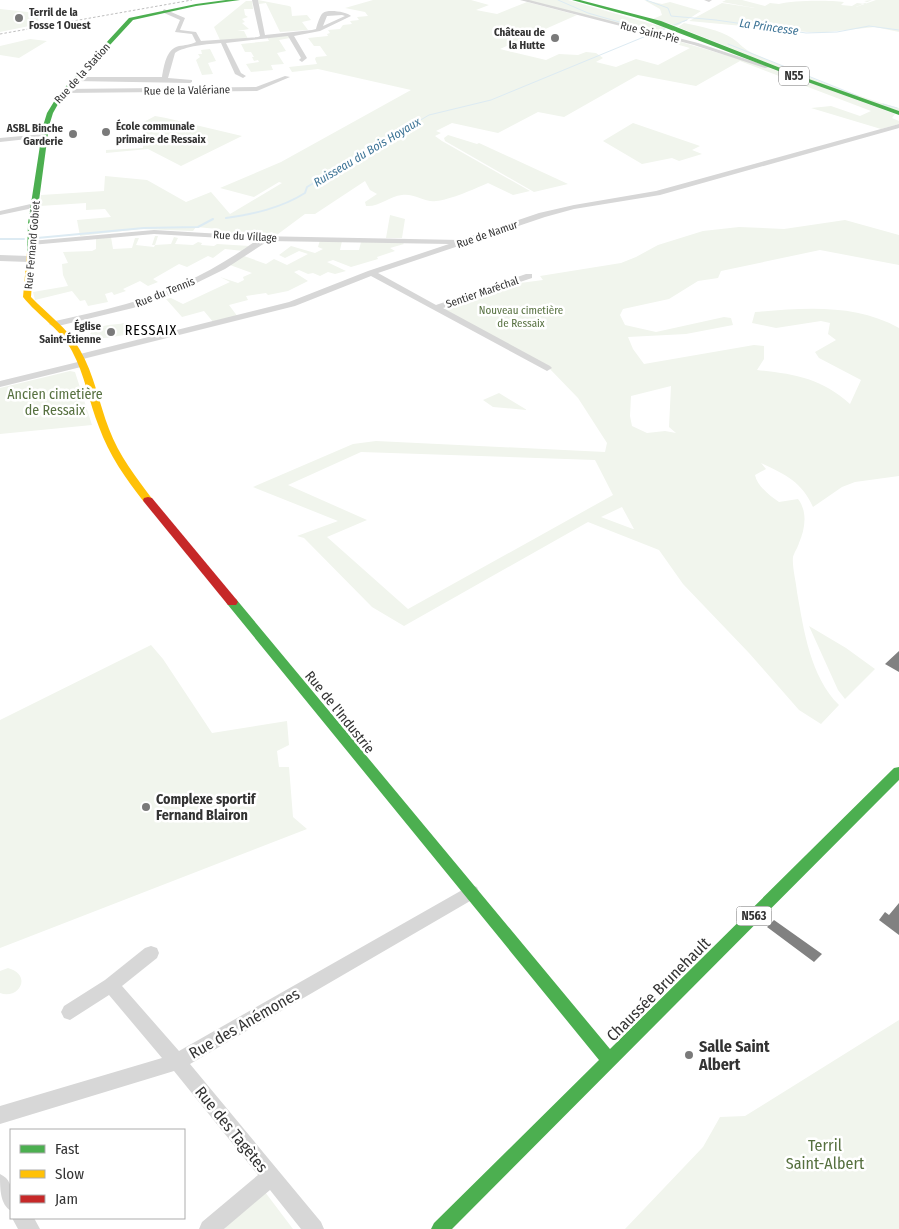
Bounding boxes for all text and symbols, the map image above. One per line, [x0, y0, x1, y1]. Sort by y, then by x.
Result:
place label: Terril de la Fosse 1 Ouest [29, 6, 91, 32]
marker: Terril de la Fosse 1 Ouest [13, 12, 25, 24]
water label: La Princesse [738, 16, 800, 38]
street label: Rue Saint-Pie [619, 19, 681, 46]
place label: Château de la Hutte [494, 26, 545, 52]
marker: Château de la Hutte [549, 32, 561, 44]
street label: Rue de la Station [52, 40, 113, 106]
road number: N55 [779, 66, 809, 85]
street label: Rue de la Valériane [144, 83, 230, 98]
water label: Ruisseau du Bois Hoyaux [311, 114, 424, 189]
place label: École communale primaire de Ressaix [116, 119, 206, 146]
place label: ASBL Binche Garderie [6, 122, 63, 148]
marker: École communale primaire de Ressaix [100, 126, 112, 138]
marker: ASBL Binche Garderie [67, 128, 79, 140]
street label: Rue Fernand Gobiet [22, 200, 43, 290]
street label: Rue de Namur [455, 218, 520, 251]
street label: Rue du Village [213, 228, 277, 245]
street label: Sentier Maréchal [444, 274, 520, 311]
street label: Rue du Tennis [134, 275, 197, 310]
park label: Nouveau cimetière de Ressaix [479, 304, 563, 330]
place label: Église Saint-Étienne [39, 319, 101, 346]
district label: RESSAIX [125, 322, 177, 339]
marker: Église Saint-Étienne [105, 326, 117, 338]
park label: Ancien cimetière de Ressaix [7, 386, 103, 419]
street label: Rue de l'Industrie [301, 668, 378, 757]
place label: Complexe sportif Fernand Blairon [156, 791, 257, 824]
marker: Complexe sportif Fernand Blairon [140, 801, 152, 813]
road number: N563 [736, 906, 772, 926]
street label: Chaussée Brunehault [603, 933, 715, 1045]
street label: Rue des Anémones [186, 984, 303, 1063]
place label: Salle Saint Albert [698, 1037, 770, 1074]
marker: Salle Saint Albert [683, 1049, 695, 1061]
street label: Rue des Tagètes [191, 1083, 272, 1176]
legend [10, 1129, 185, 1219]
park label: Terril Saint-Albert [786, 1136, 865, 1173]
text: Fast [55, 1140, 79, 1158]
text: Slow [55, 1165, 84, 1183]
text: Jam [55, 1190, 78, 1208]

